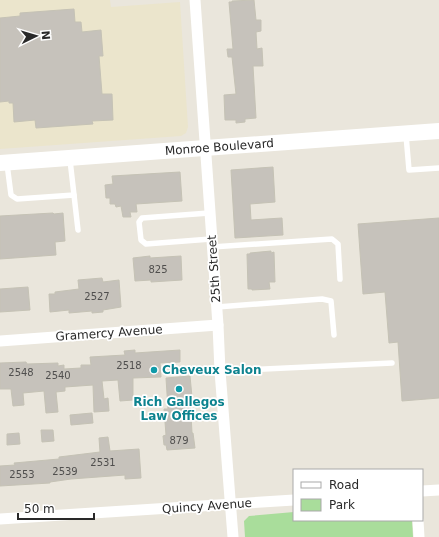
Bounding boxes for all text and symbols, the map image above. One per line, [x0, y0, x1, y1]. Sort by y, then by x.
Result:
north arrow [16, 16, 56, 56]
text: N [39, 30, 52, 40]
street label: Monroe Boulevard [164, 136, 274, 158]
street label: 25th Street [205, 234, 223, 303]
house number: 825 [148, 264, 168, 275]
house number: 2527 [84, 291, 110, 302]
street label: Gramercy Avenue [55, 322, 163, 344]
house number: 2518 [116, 360, 142, 371]
place label: Cheveux Salon [162, 363, 262, 377]
marker: Cheveux Salon [149, 365, 159, 375]
house number: 2548 [8, 367, 34, 378]
house number: 2540 [45, 370, 71, 381]
marker: Rich Gallegos Law Offices [174, 384, 184, 394]
place label: Rich Gallegos Law Offices [133, 395, 225, 423]
house number: 879 [169, 435, 189, 446]
house number: 2531 [90, 457, 116, 468]
house number: 2539 [52, 466, 78, 477]
house number: 2553 [9, 469, 35, 480]
legend [293, 469, 423, 521]
text: Road [329, 478, 359, 492]
scale bar [18, 495, 94, 521]
street label: Quincy Avenue [162, 496, 252, 516]
text: Park [329, 498, 355, 512]
text: 50 m [24, 502, 55, 516]

